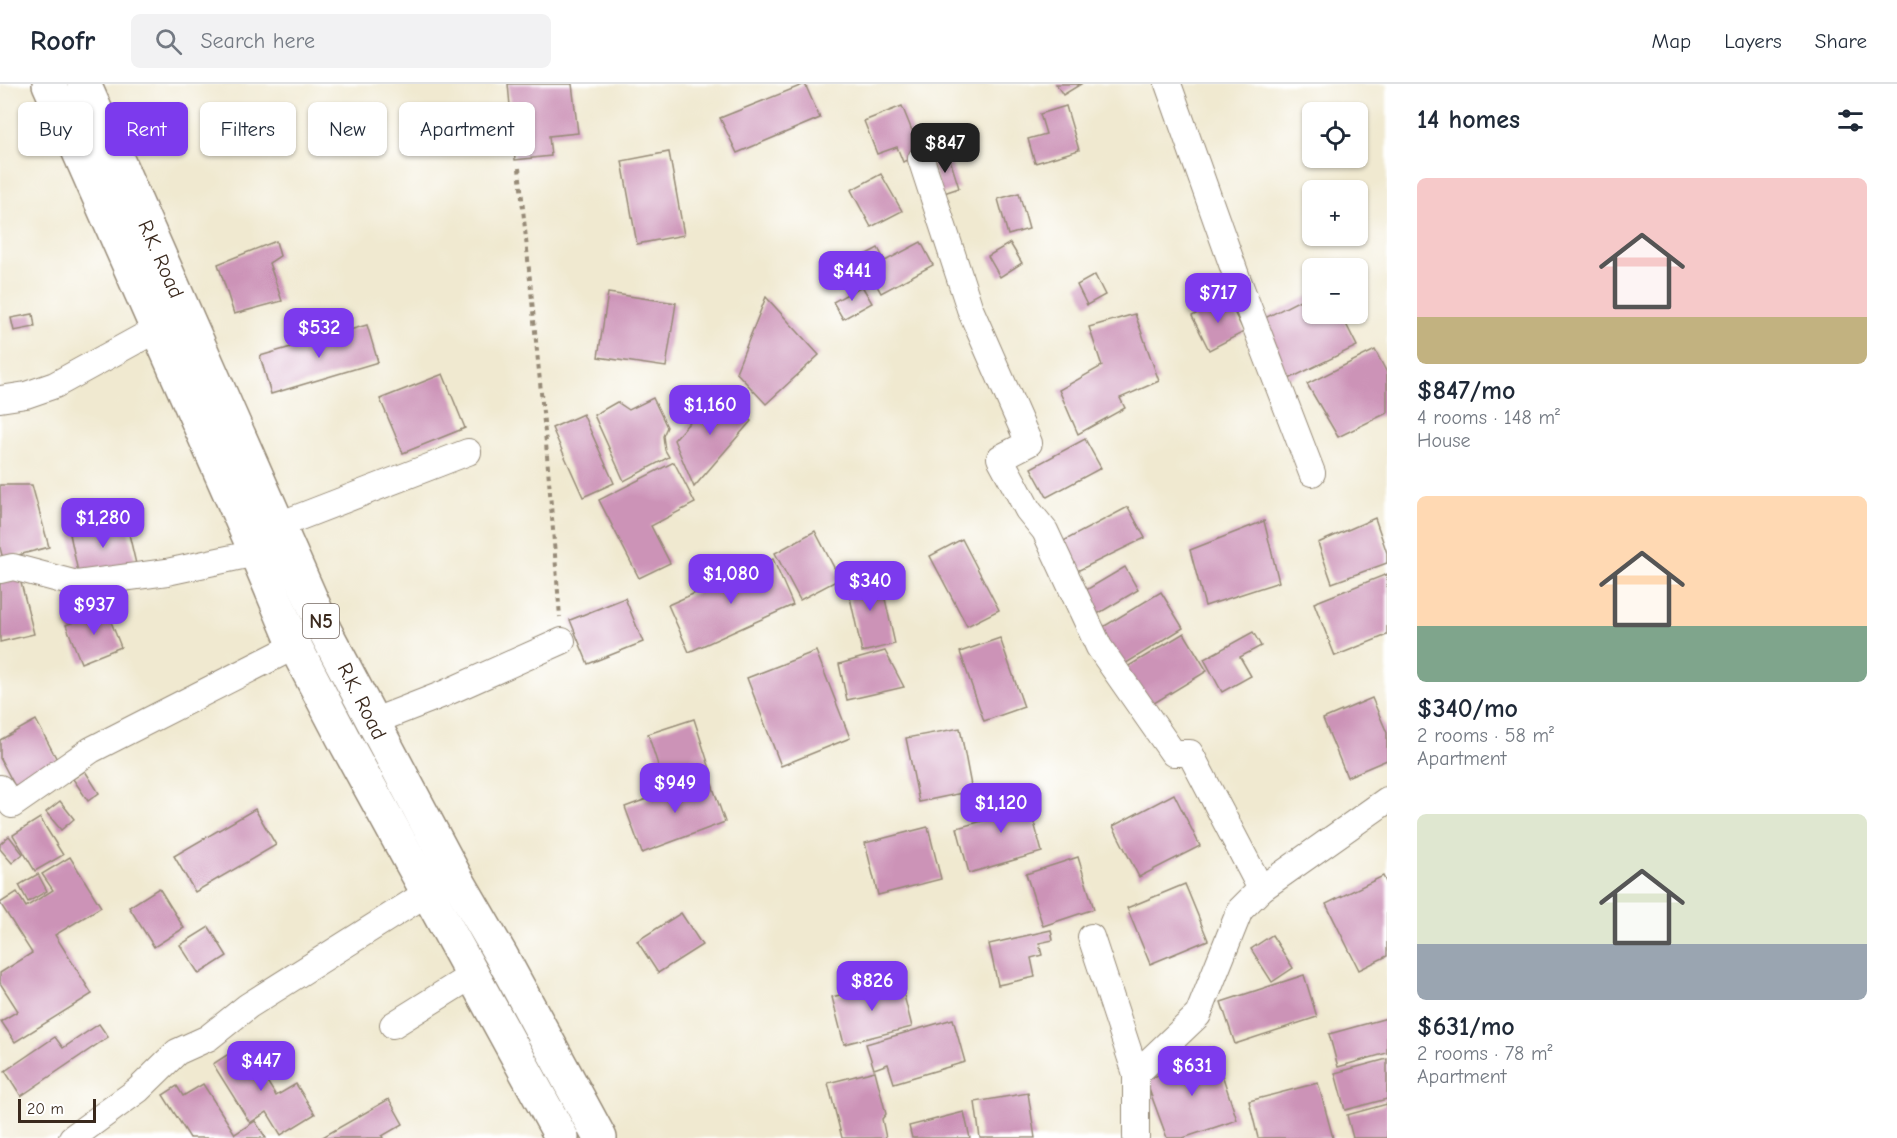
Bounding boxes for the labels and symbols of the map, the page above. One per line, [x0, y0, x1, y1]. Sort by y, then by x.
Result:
pin: $847 [909, 123, 981, 174]
street label: R.K. Road [133, 216, 189, 302]
pin: $441 [816, 251, 888, 302]
pin: $717 [1182, 273, 1254, 324]
pin: $532 [283, 308, 355, 359]
pin: $1,160 [661, 385, 759, 436]
pin: $1,280 [54, 498, 152, 549]
pin: $1,080 [682, 554, 780, 605]
pin: $340 [834, 561, 906, 612]
pin: $937 [58, 585, 130, 636]
road number: N5 [303, 604, 339, 638]
street label: R.K. Road [332, 659, 392, 743]
pin: $949 [639, 763, 711, 814]
pin: $1,120 [952, 783, 1050, 834]
pin: $826 [836, 961, 908, 1012]
pin: $447 [225, 1041, 297, 1092]
pin: $631 [1156, 1046, 1228, 1097]
scale bar [18, 1096, 96, 1124]

